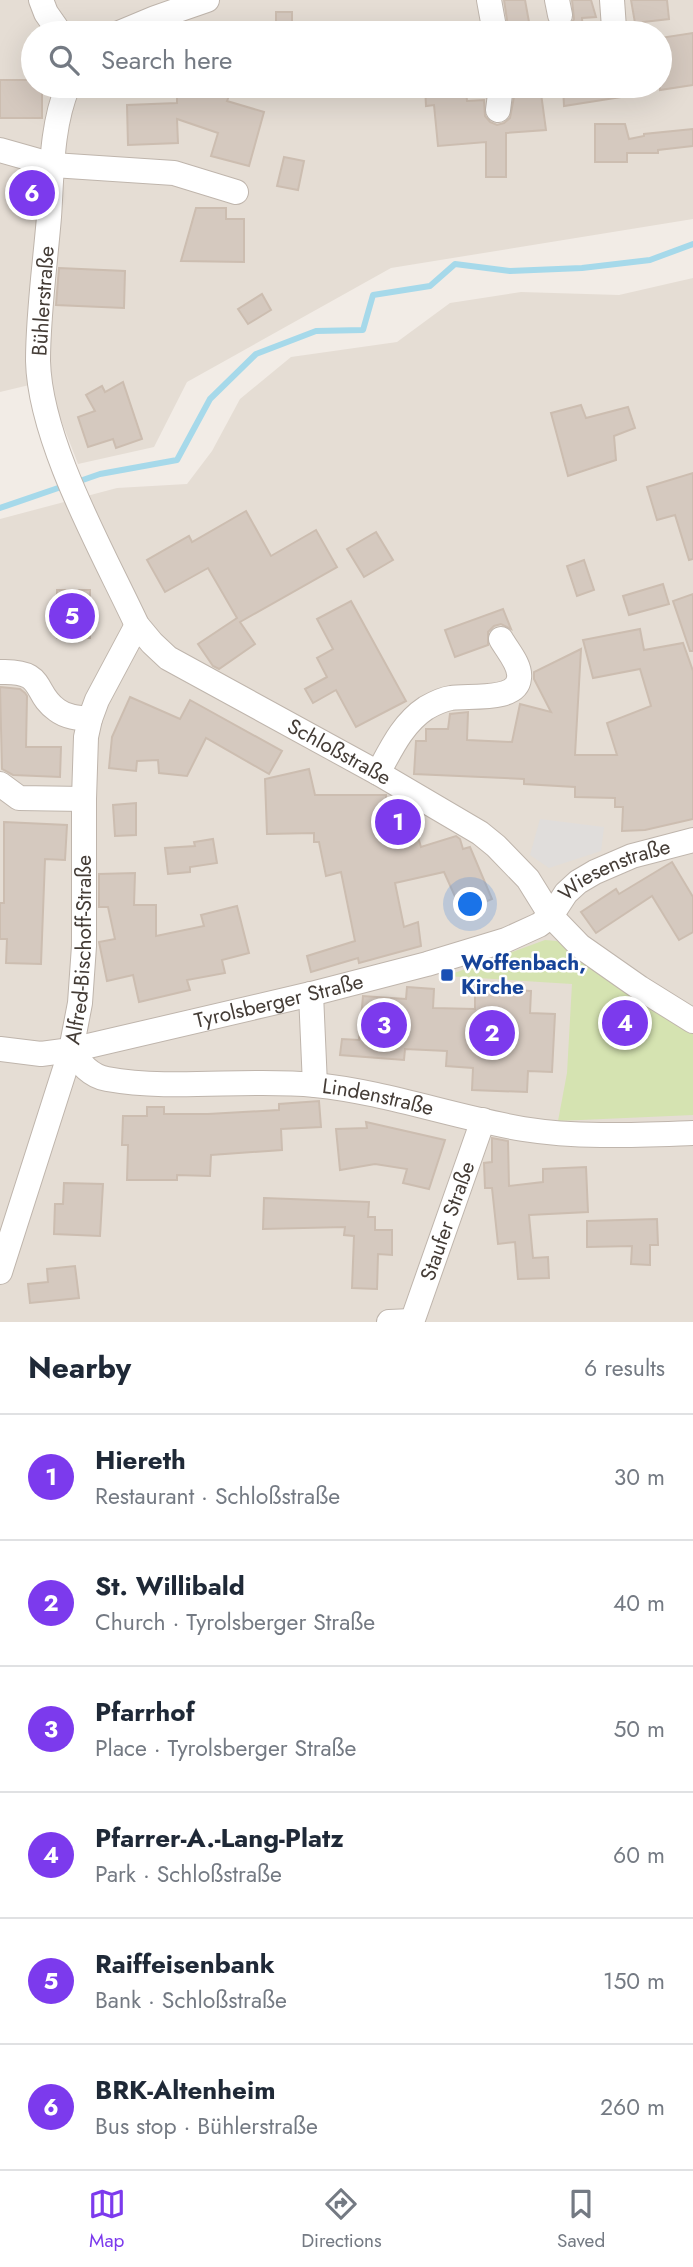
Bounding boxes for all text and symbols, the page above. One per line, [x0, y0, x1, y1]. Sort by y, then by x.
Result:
search box [21, 21, 672, 98]
icon: search [45, 41, 83, 79]
text: Search here [101, 41, 233, 79]
pin: 6 [9, 167, 55, 219]
street label: Bühlerstraße [24, 245, 62, 357]
pin: 5 [49, 590, 95, 642]
street label: Schloßstraße [282, 711, 397, 793]
pin: 1 [375, 796, 421, 848]
street label: Wiesenstraße [552, 832, 674, 908]
street label: Alfred-Bischoff-Straße [57, 855, 99, 1047]
your location [453, 887, 487, 921]
place label: Woffenbach, Kirche [461, 948, 586, 1002]
street label: Tyrolsberger Straße [191, 966, 367, 1036]
marker: Woffenbach, Kirche [439, 967, 455, 983]
pin: 4 [602, 997, 648, 1049]
pin: 3 [361, 999, 407, 1051]
pin: 2 [469, 1007, 515, 1059]
street label: Lindenstraße [320, 1071, 437, 1123]
street label: Staufer Straße [413, 1157, 482, 1285]
text: Nearby [28, 1346, 131, 1389]
text: 6 results [584, 1351, 665, 1385]
text: Hiereth [95, 1441, 186, 1479]
text: 1 [45, 1460, 57, 1494]
text: 30 m [614, 1460, 665, 1494]
text: Restaurant · Schloßstraße [95, 1479, 340, 1513]
text: St. Willibald [95, 1567, 245, 1605]
text: 2 [43, 1586, 59, 1620]
text: 40 m [613, 1586, 665, 1620]
text: Church · Tyrolsberger Straße [95, 1605, 375, 1639]
text: Pfarrhof [95, 1693, 195, 1731]
text: 3 [44, 1712, 58, 1746]
text: 50 m [613, 1712, 665, 1746]
text: Place · Tyrolsberger Straße [95, 1731, 356, 1765]
text: Pfarrer-A.-Lang-Platz [95, 1819, 344, 1857]
text: 4 [43, 1838, 59, 1872]
text: 60 m [613, 1838, 665, 1872]
text: Park · Schloßstraße [95, 1857, 282, 1891]
text: Raiffeisenbank [95, 1945, 275, 1983]
text: 5 [44, 1964, 58, 1998]
text: 150 m [603, 1964, 665, 1998]
text: Bank · Schloßstraße [95, 1983, 287, 2017]
text: BRK-Altenheim [95, 2071, 275, 2109]
text: 6 [43, 2090, 59, 2124]
text: 260 m [600, 2090, 665, 2124]
text: Bus stop · Bühlerstraße [95, 2109, 318, 2143]
tab: Map [88, 2185, 126, 2254]
tab: Directions [301, 2185, 382, 2254]
tab: Saved [557, 2185, 605, 2254]

